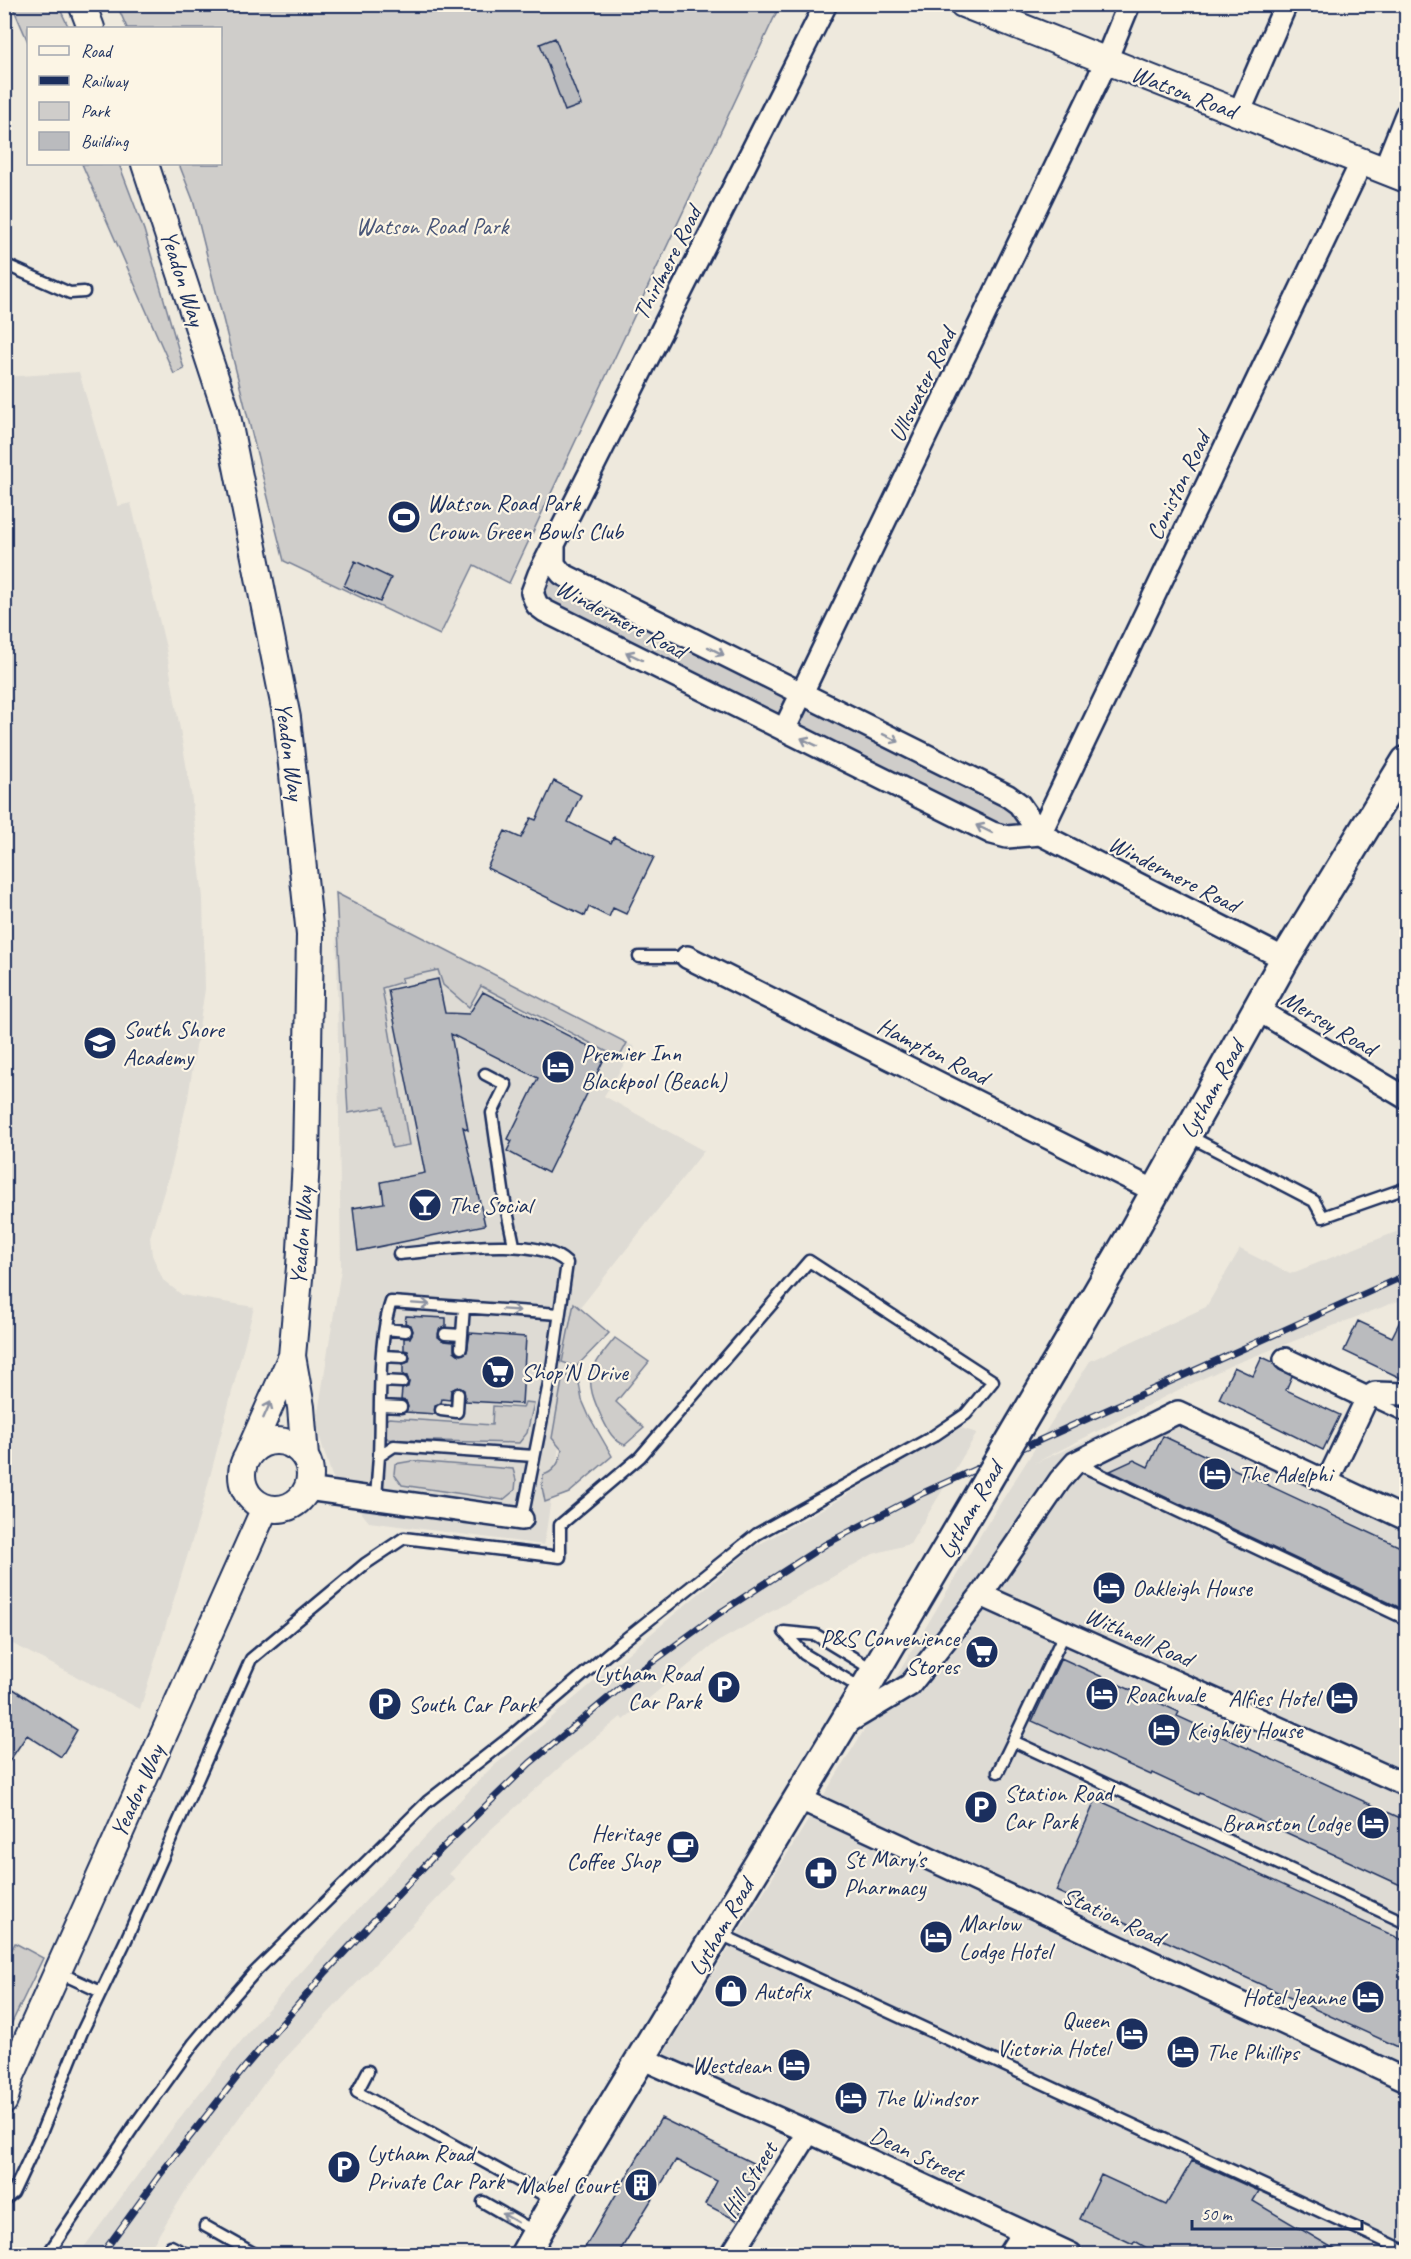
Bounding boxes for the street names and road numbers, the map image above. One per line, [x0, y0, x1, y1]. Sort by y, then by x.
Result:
street label: Watson Road [1127, 58, 1244, 127]
street label: Thirlmere Road [626, 198, 710, 325]
street label: Yeadon Way [154, 227, 213, 331]
street label: Ullswater Road [882, 320, 964, 447]
street label: Coniston Road [1139, 424, 1219, 545]
street label: Windermere Road [551, 572, 694, 667]
street label: Yeadon Way [268, 700, 312, 804]
street label: Windermere Road [1103, 828, 1248, 921]
street label: Mersey Road [1276, 983, 1385, 1065]
street label: Hampton Road [872, 1010, 997, 1093]
street label: Lytham Road [1173, 1032, 1253, 1143]
street label: Yeadon Way [283, 1184, 320, 1286]
street label: Lytham Road [930, 1453, 1011, 1564]
street label: Withnell Road [1080, 1600, 1201, 1676]
street label: Yeadon Way [103, 1738, 171, 1842]
street label: Lytham Road [681, 1870, 762, 1981]
street label: Station Road [1058, 1880, 1172, 1954]
street label: Dean Street [865, 2119, 970, 2190]
street label: Hill Street [714, 2135, 785, 2224]

